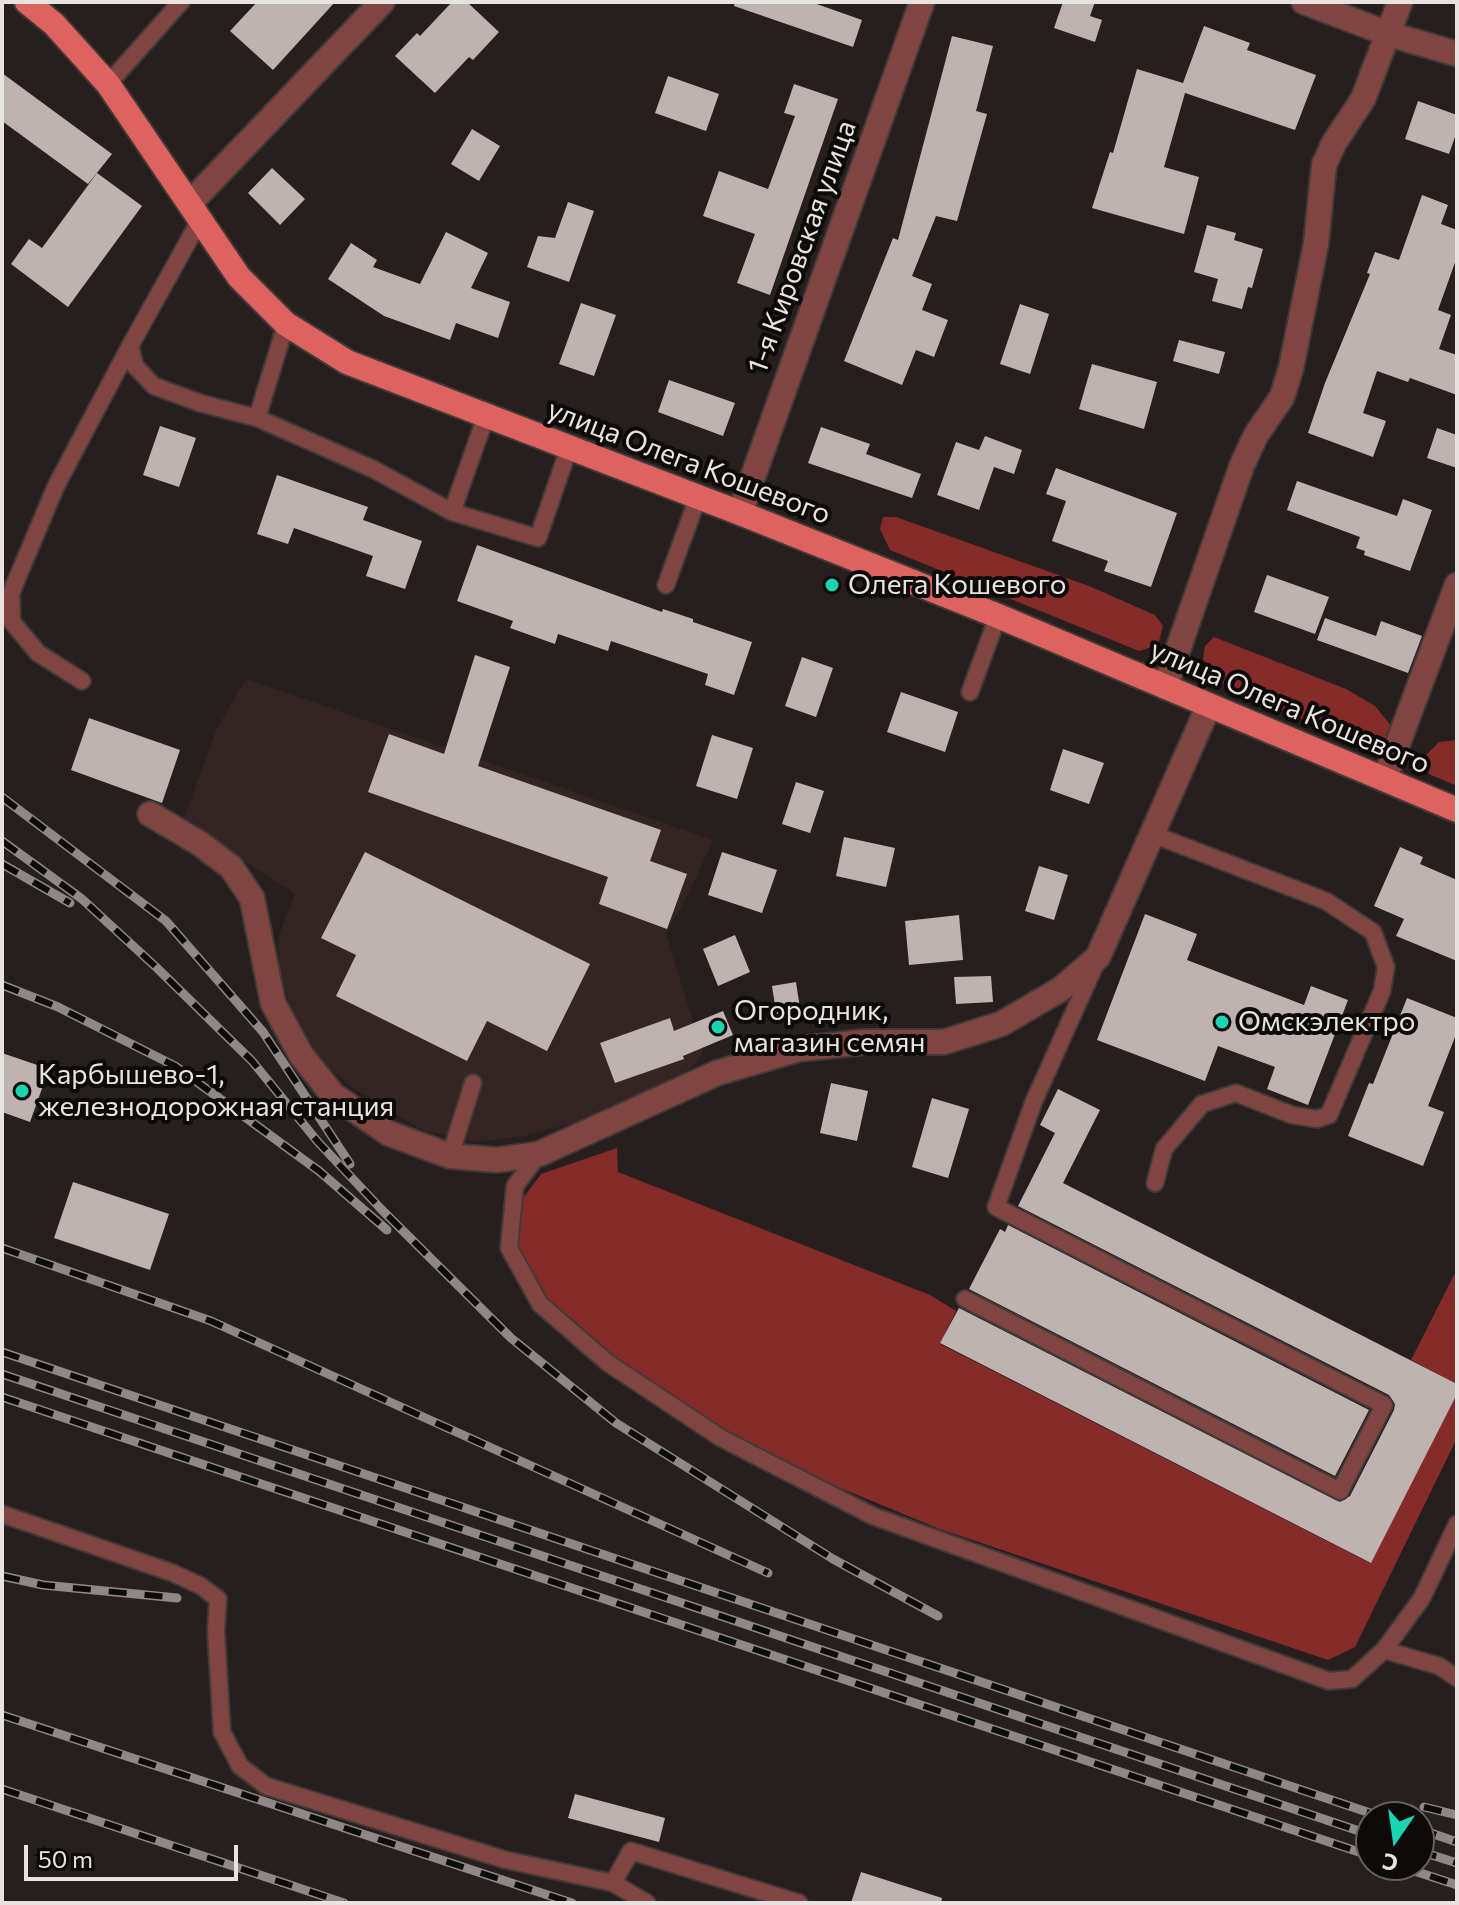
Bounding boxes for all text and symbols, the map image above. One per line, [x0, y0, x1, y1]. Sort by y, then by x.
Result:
street label: 1-я Кировская улица [741, 116, 863, 378]
street label: улица Олега Кошевого [543, 392, 835, 532]
place label: Олега Кошевого [848, 568, 1067, 602]
marker: Олега Кошевого [823, 576, 841, 594]
street label: улица Олега Кошевого [1145, 633, 1435, 781]
place label: Огородник, магазин семян [734, 994, 925, 1060]
place label: Омскэлектро [1238, 1005, 1416, 1039]
marker: Омскэлектро [1213, 1013, 1231, 1031]
marker: Огородник, магазин семян [709, 1018, 727, 1036]
place label: Карбышево-1, железнодорожная станция [38, 1058, 394, 1124]
marker: Карбышево-1, железнодорожная станция [13, 1082, 31, 1100]
north arrow [1355, 1801, 1435, 1881]
scale bar [28, 1829, 242, 1879]
text: 50 m [38, 1844, 93, 1873]
text: С [1380, 1848, 1400, 1878]

